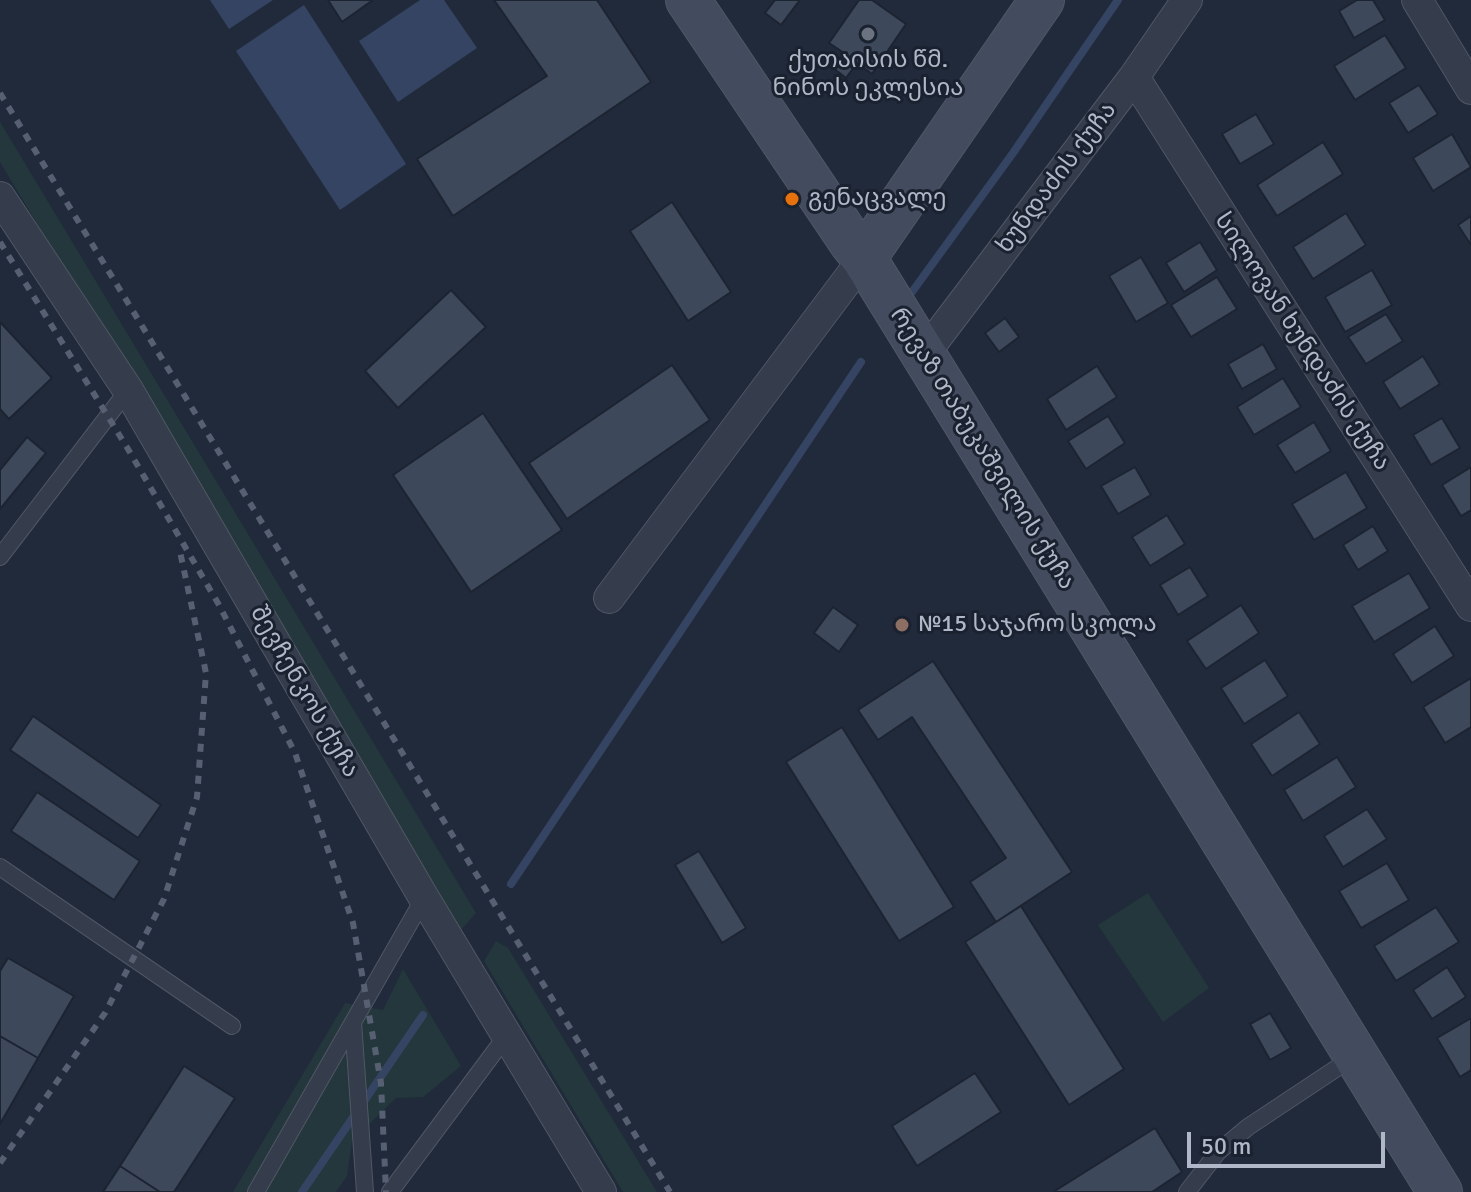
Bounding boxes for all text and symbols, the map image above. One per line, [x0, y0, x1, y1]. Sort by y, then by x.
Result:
marker: ქუთაისის წმ. ნინოს ეკლესია [859, 25, 877, 43]
place label: ქუთაისის წმ. ნინოს ეკლესია [773, 47, 963, 103]
street label: ხუნდაძის ქუჩა [991, 97, 1123, 259]
place label: გენაცვალე [808, 185, 947, 213]
marker: გენაცვალე [783, 190, 801, 208]
street label: სილოვან ხუნდაძის ქუჩა [1208, 208, 1396, 476]
street label: რევაზ თაბუკაშვილის ქუჩა [883, 303, 1081, 595]
street label: შევჩენკოს ქუჩა [243, 601, 365, 783]
place label: №15 საჯარო სკოლა [918, 611, 1157, 639]
marker: №15 საჯარო სკოლა [893, 616, 911, 634]
scale bar [1191, 1116, 1389, 1166]
text: 50 m [1201, 1131, 1251, 1161]

